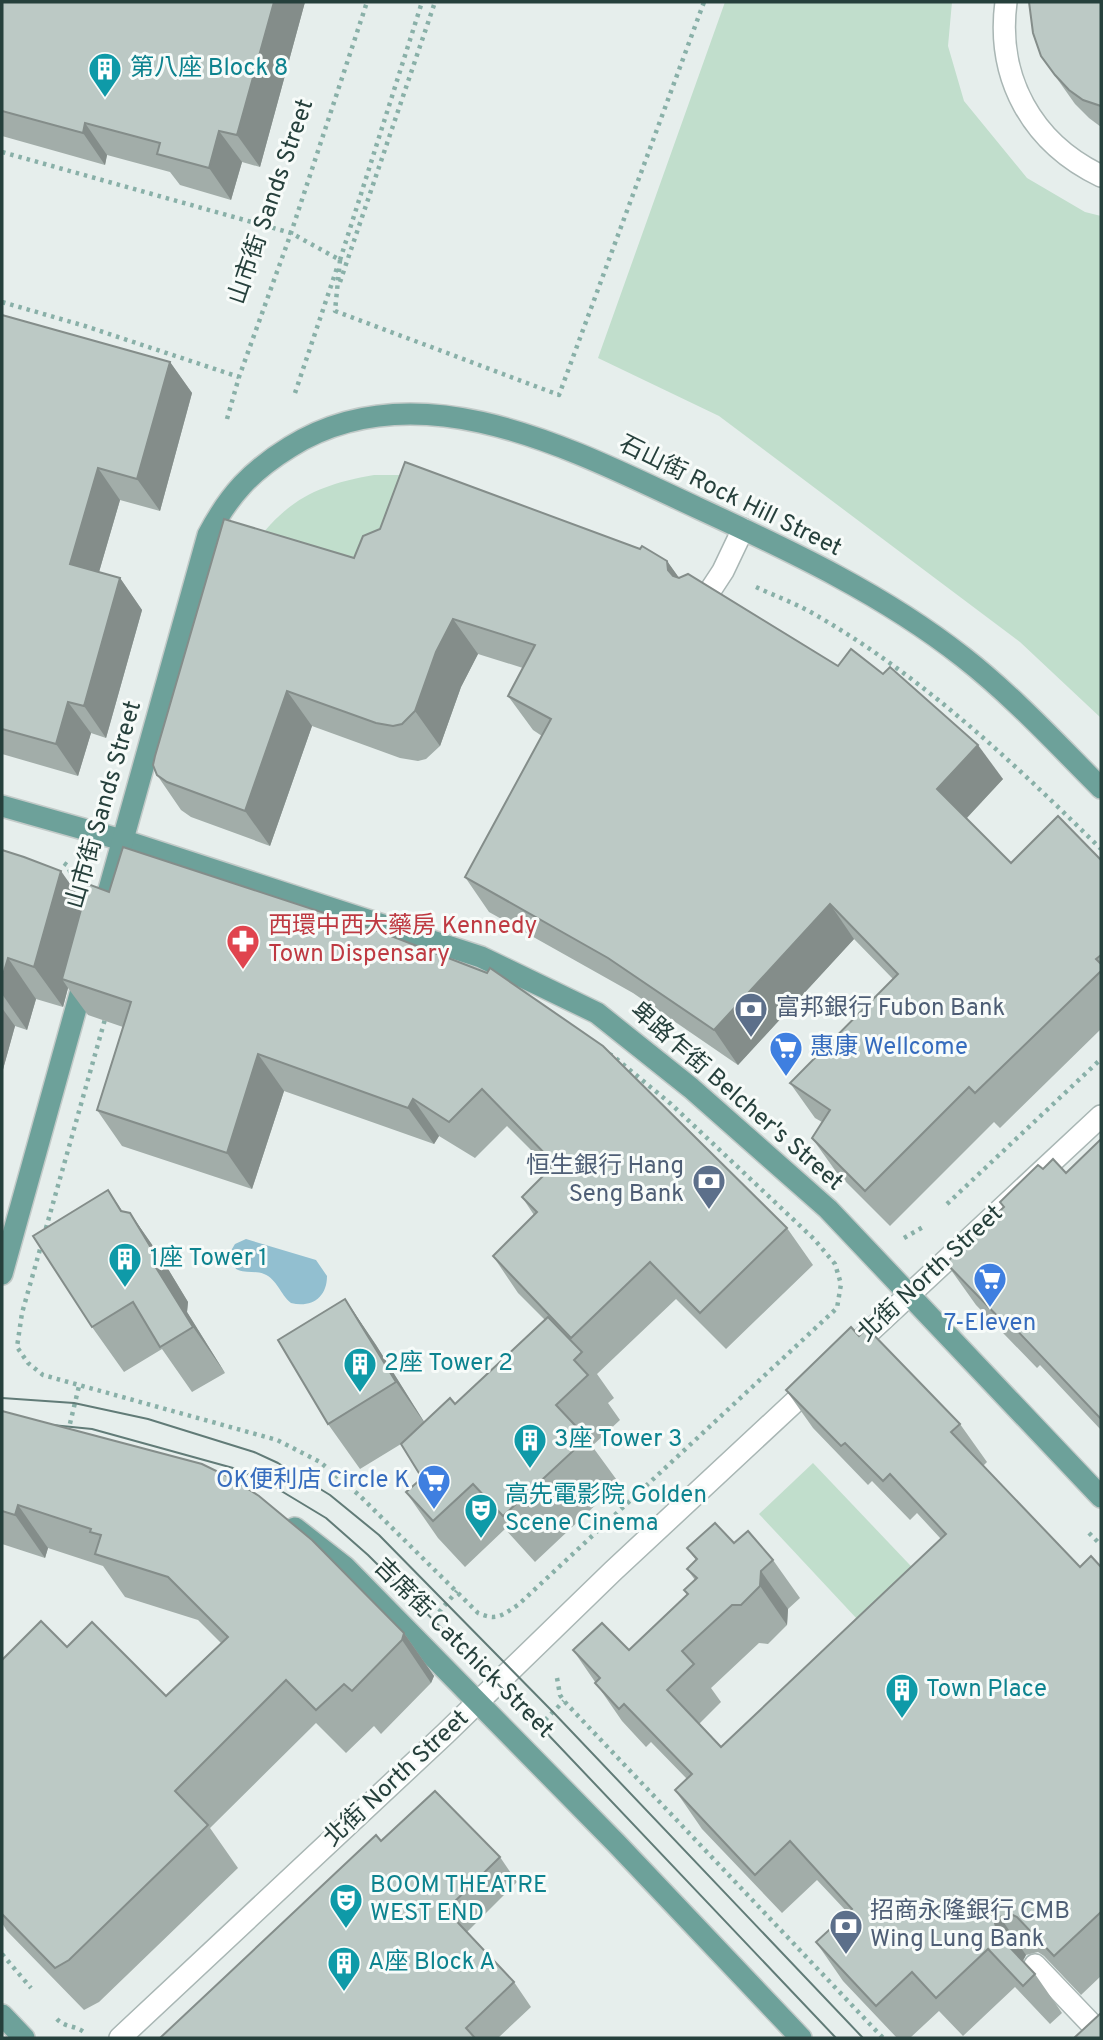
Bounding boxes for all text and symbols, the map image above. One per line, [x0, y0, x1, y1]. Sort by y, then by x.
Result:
building icon: 第八座 Block 8 [86, 50, 124, 99]
place label: 第八座 Block 8 [130, 54, 289, 84]
street label: 山市街 Sands Street [223, 95, 321, 309]
street label: 石山街 Rock Hill Street [614, 430, 846, 564]
street label: 山市街 Sands Street [61, 697, 149, 913]
place label: 西環中西大藥房 Kennedy Town Dispensary [268, 912, 537, 970]
pharmacy icon: 西環中西大藥房 Kennedy Town Dispensary [224, 922, 262, 971]
bank icon: 富邦銀行 Fubon Bank [732, 990, 770, 1039]
place label: 富邦銀行 Fubon Bank [776, 994, 1005, 1024]
street label: 卑路乍街 Belcher's Street [623, 996, 849, 1198]
supermarket icon: 惠康 Wellcome [767, 1029, 805, 1078]
place label: 惠康 Wellcome [810, 1033, 968, 1063]
place label: 恒生銀行 Hang Seng Bank [526, 1152, 684, 1210]
bank icon: 恒生銀行 Hang Seng Bank [690, 1162, 728, 1211]
street label: 北街 North Street [852, 1199, 1010, 1349]
building icon: 1座 Tower 1 [106, 1240, 144, 1289]
place label: 1座 Tower 1 [150, 1244, 268, 1274]
supermarket icon: 7-Eleven [971, 1260, 1009, 1309]
place label: 7-Eleven [944, 1309, 1036, 1339]
building icon: 2座 Tower 2 [341, 1345, 379, 1394]
place label: 2座 Tower 2 [384, 1349, 513, 1379]
building icon: 3座 Tower 3 [511, 1421, 549, 1470]
place label: 3座 Tower 3 [554, 1425, 683, 1455]
supermarket icon: OK便利店 Circle K [415, 1462, 453, 1511]
place label: OK便利店 Circle K [216, 1466, 410, 1496]
place label: 高先電影院 Golden Scene Cinema [505, 1481, 707, 1539]
theatre icon: 高先電影院 Golden Scene Cinema [462, 1491, 500, 1540]
street label: 吉席街 Catchick Street [367, 1553, 559, 1745]
building icon: Town Place [883, 1671, 921, 1720]
place label: Town Place [926, 1675, 1047, 1705]
street label: 北街 North Street [318, 1704, 476, 1854]
place label: BOOM THEATRE WEST END [370, 1871, 548, 1929]
theatre icon: BOOM THEATRE WEST END [327, 1881, 365, 1930]
place label: 招商永隆銀行 CMB Wing Lung Bank [870, 1897, 1070, 1955]
bank icon: 招商永隆銀行 CMB Wing Lung Bank [827, 1907, 865, 1956]
building icon: A座 Block A [325, 1944, 363, 1993]
place label: A座 Block A [368, 1948, 495, 1978]

